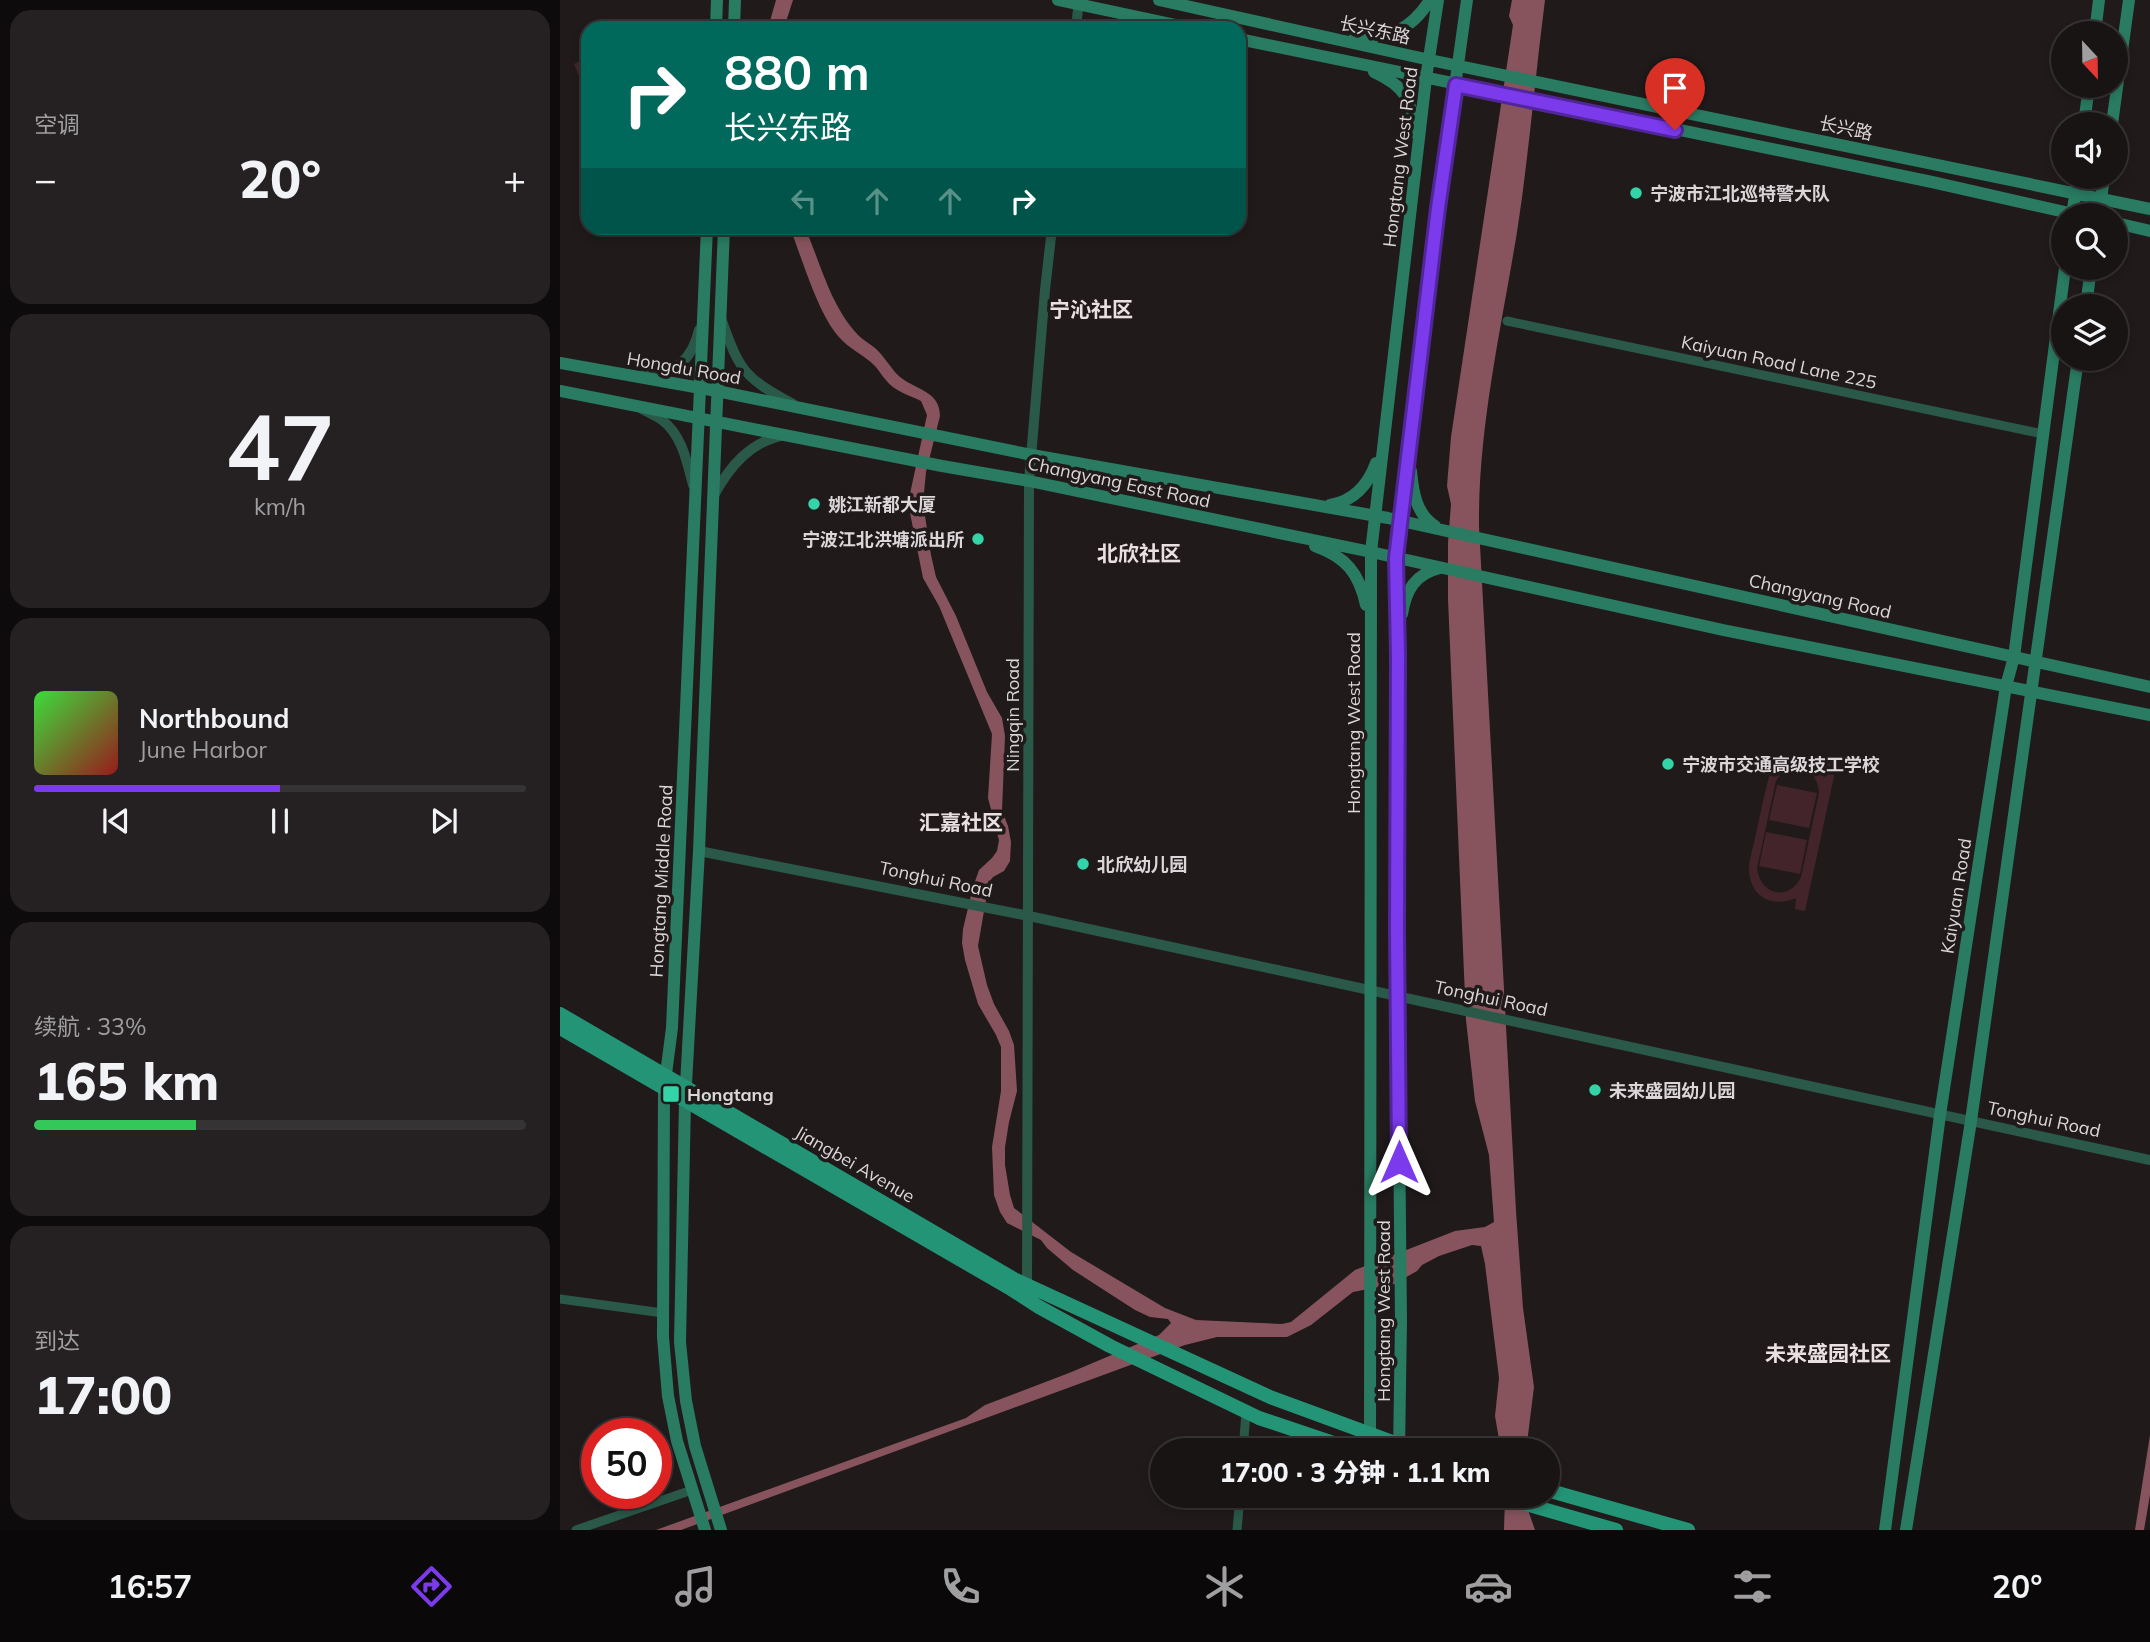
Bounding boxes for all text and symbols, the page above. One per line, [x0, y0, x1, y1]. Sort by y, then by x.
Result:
street label: 长兴东路 [1337, 11, 1413, 49]
north arrow [2051, 21, 2128, 98]
map controls [2051, 21, 2128, 371]
text: 880 m [724, 41, 870, 102]
icon: right [609, 49, 700, 140]
pin [1645, 58, 1705, 130]
street label: Hongtang West Road [1378, 66, 1422, 248]
icon: arrive [1656, 69, 1694, 107]
text: 长兴东路 [724, 107, 852, 147]
text: 空调 [34, 110, 80, 139]
street label: 长兴路 [1817, 111, 1875, 145]
button: sound [2051, 112, 2128, 189]
text: 20° [239, 146, 321, 211]
text: − [34, 155, 57, 203]
text: + [503, 155, 526, 203]
icon: left [785, 182, 823, 220]
icon: ahead [858, 182, 896, 220]
icon: ahead [931, 182, 969, 220]
icon: right [1004, 182, 1042, 220]
place label: 宁波市江北巡特警大队 [1650, 182, 1830, 205]
marker: 宁波市江北巡特警大队 [1628, 185, 1644, 201]
button: search [2051, 203, 2128, 280]
button: layers [2051, 294, 2128, 371]
district label: 宁沁社区 [1049, 296, 1133, 322]
street label: Kaiyuan Road Lane 225 [1679, 330, 1879, 394]
street label: Hongdu Road [625, 347, 743, 389]
text: 47 [225, 389, 335, 503]
street label: Changyang East Road [1025, 451, 1213, 513]
text: km/h [254, 492, 306, 521]
place label: 姚江新都大厦 [828, 493, 936, 516]
marker: 姚江新都大厦 [806, 496, 822, 512]
place label: 宁波江北洪塘派出所 [802, 528, 964, 551]
marker: 宁波江北洪塘派出所 [970, 531, 986, 547]
district label: 北欣社区 [1097, 540, 1181, 566]
street label: Changyang Road [1747, 568, 1893, 624]
street label: Hongtang West Road [1342, 632, 1365, 814]
street label: Ningqin Road [1001, 658, 1024, 772]
text: Northbound [139, 702, 289, 735]
text: June Harbor [139, 735, 267, 764]
place label: 宁波市交通高级技工学校 [1682, 753, 1880, 776]
marker: 宁波市交通高级技工学校 [1660, 756, 1676, 772]
street label: Hongtang Middle Road [644, 784, 678, 978]
icon: previous [97, 802, 135, 840]
icon: pause [261, 802, 299, 840]
icon: next [425, 802, 463, 840]
district label: 汇嘉社区 [919, 809, 1003, 835]
street label: Kaiyuan Road [1936, 837, 1976, 955]
place label: 北欣幼儿园 [1097, 853, 1187, 876]
street label: Tonghui Road [877, 856, 995, 902]
marker: 北欣幼儿园 [1075, 856, 1091, 872]
street label: Tonghui Road [1432, 975, 1550, 1021]
text: 续航 · 33% [34, 1012, 146, 1041]
text: 165 km [34, 1048, 219, 1113]
place label: 未来盛园幼儿园 [1609, 1079, 1735, 1102]
marker: 未来盛园幼儿园 [1587, 1082, 1603, 1098]
place label: Hongtang [687, 1083, 774, 1106]
marker: Hongtang [661, 1084, 681, 1104]
street label: Tonghui Road [1985, 1096, 2103, 1142]
street label: Jiangbei Avenue [791, 1120, 919, 1208]
position arrow [1362, 1125, 1436, 1199]
street label: Hongtang West Road [1372, 1220, 1395, 1402]
text: 到达 [34, 1326, 80, 1355]
district label: 未来盛园社区 [1765, 1340, 1891, 1366]
text: 17:00 [34, 1362, 172, 1427]
speed limit sign: 50 [581, 1418, 672, 1509]
text: 17:00 · 3 分钟 · 1.1 km [1220, 1456, 1491, 1489]
icon: directions [407, 1562, 456, 1611]
icon: music [671, 1562, 720, 1611]
icon: phone [936, 1562, 985, 1611]
icon: climate [1200, 1562, 1249, 1611]
icon: car [1464, 1562, 1513, 1611]
icon: filters [1728, 1562, 1777, 1611]
text: 16:57 [108, 1566, 192, 1606]
text: 20° [1992, 1566, 2042, 1606]

